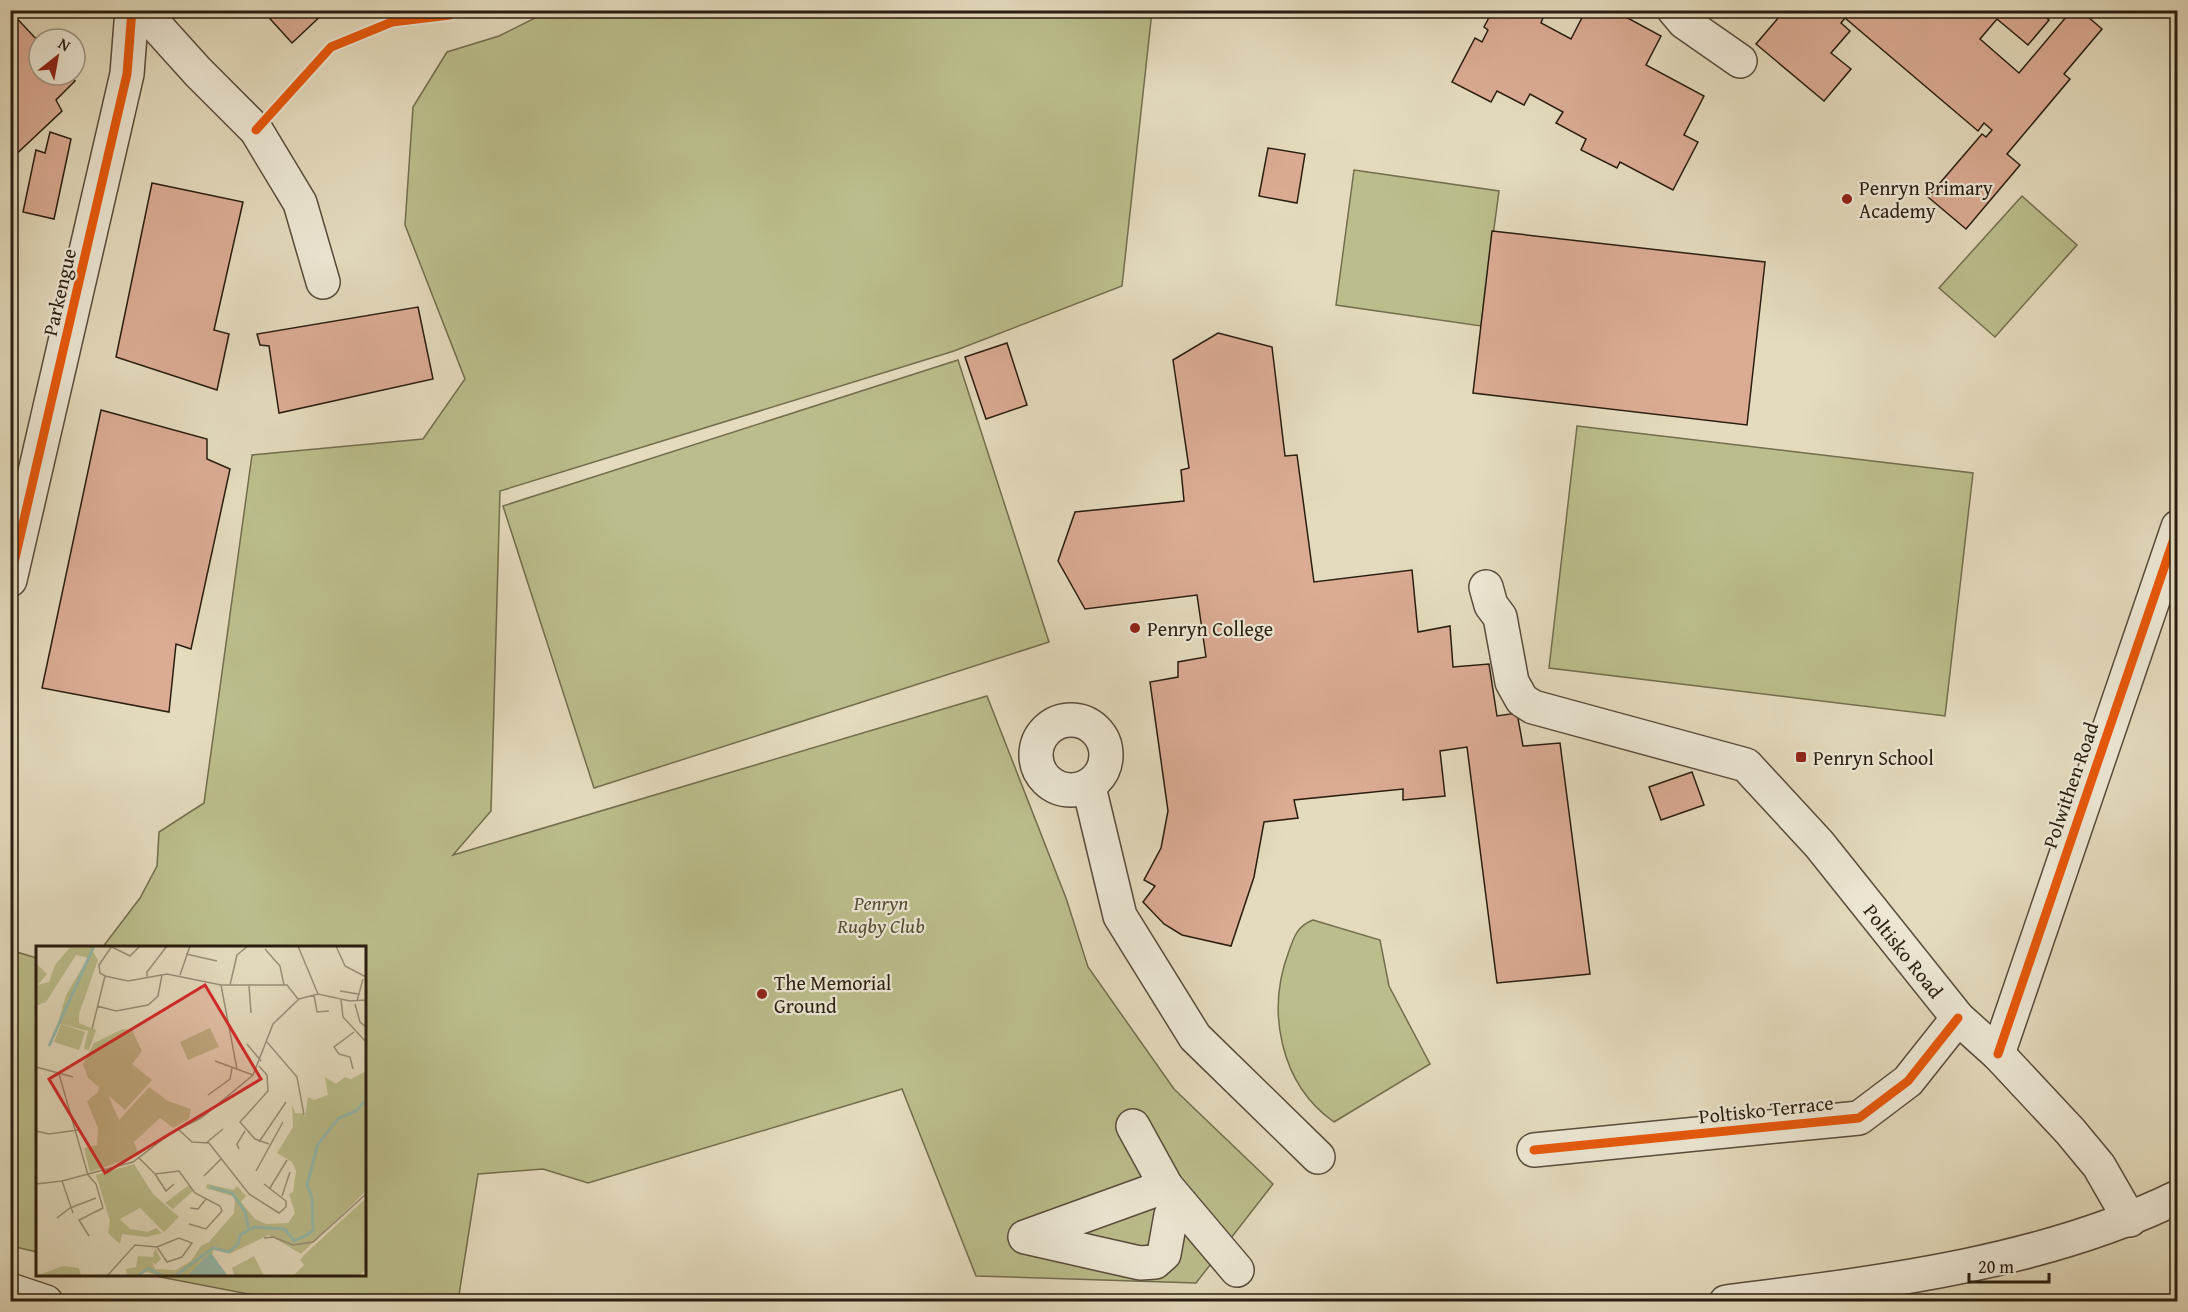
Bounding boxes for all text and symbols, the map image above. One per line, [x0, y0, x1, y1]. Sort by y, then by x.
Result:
north arrow [27, 27, 87, 87]
text: N [54, 31, 76, 57]
place label: Penryn Primary Academy [1859, 173, 1993, 225]
marker: Penryn Primary Academy [1840, 192, 1854, 206]
street label: Parkengue [35, 245, 83, 339]
place label: Penryn College [1147, 614, 1273, 643]
marker: Penryn College [1128, 621, 1142, 635]
street label: Polwithen Road [2035, 718, 2105, 852]
place label: Penryn School [1813, 743, 1934, 772]
marker: Penryn School [1794, 750, 1808, 764]
park label: Penryn Rugby Club [836, 888, 925, 940]
street label: Poltisko Road [1857, 897, 1951, 1004]
inset map [36, 946, 366, 1276]
place label: The Memorial Ground [774, 968, 892, 1020]
marker: The Memorial Ground [755, 987, 769, 1001]
street label: Poltisko Terrace [1697, 1088, 1835, 1130]
scale bar [1969, 1246, 2048, 1284]
text: 20 m [1978, 1253, 2014, 1280]

